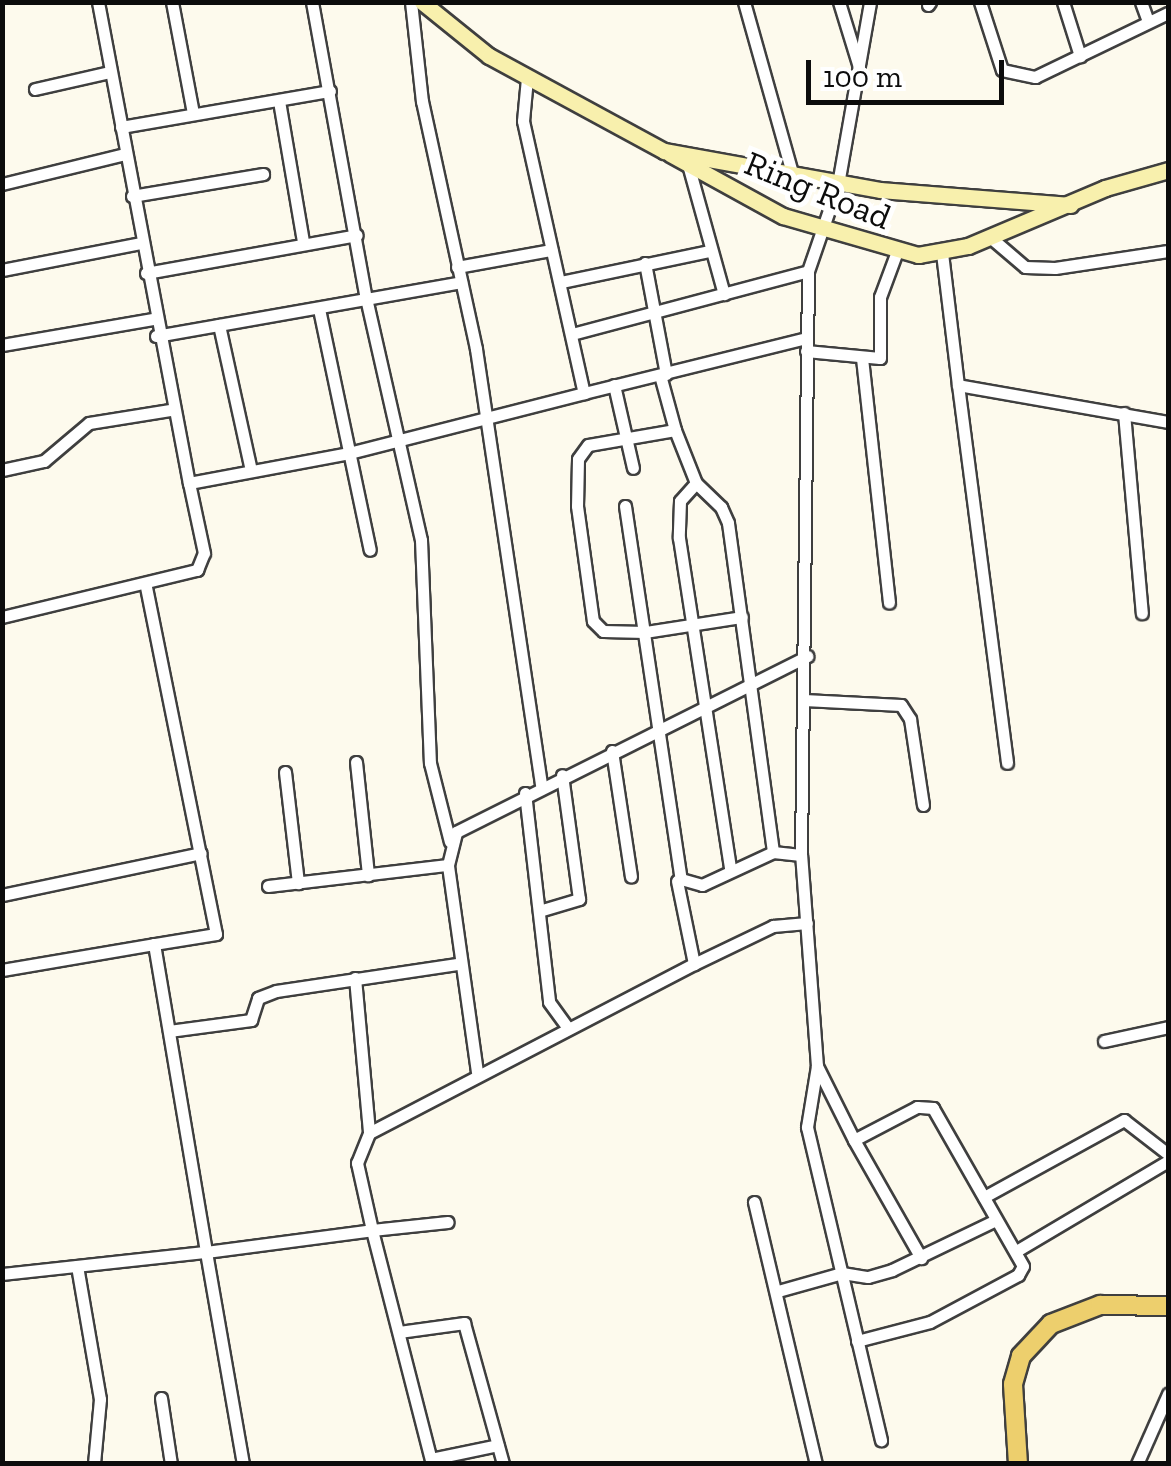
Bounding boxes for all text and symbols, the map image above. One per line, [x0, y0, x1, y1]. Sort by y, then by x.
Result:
scale bar [811, 40, 1008, 102]
text: 100 m [823, 59, 902, 95]
street label: Ring Road [739, 142, 897, 238]

